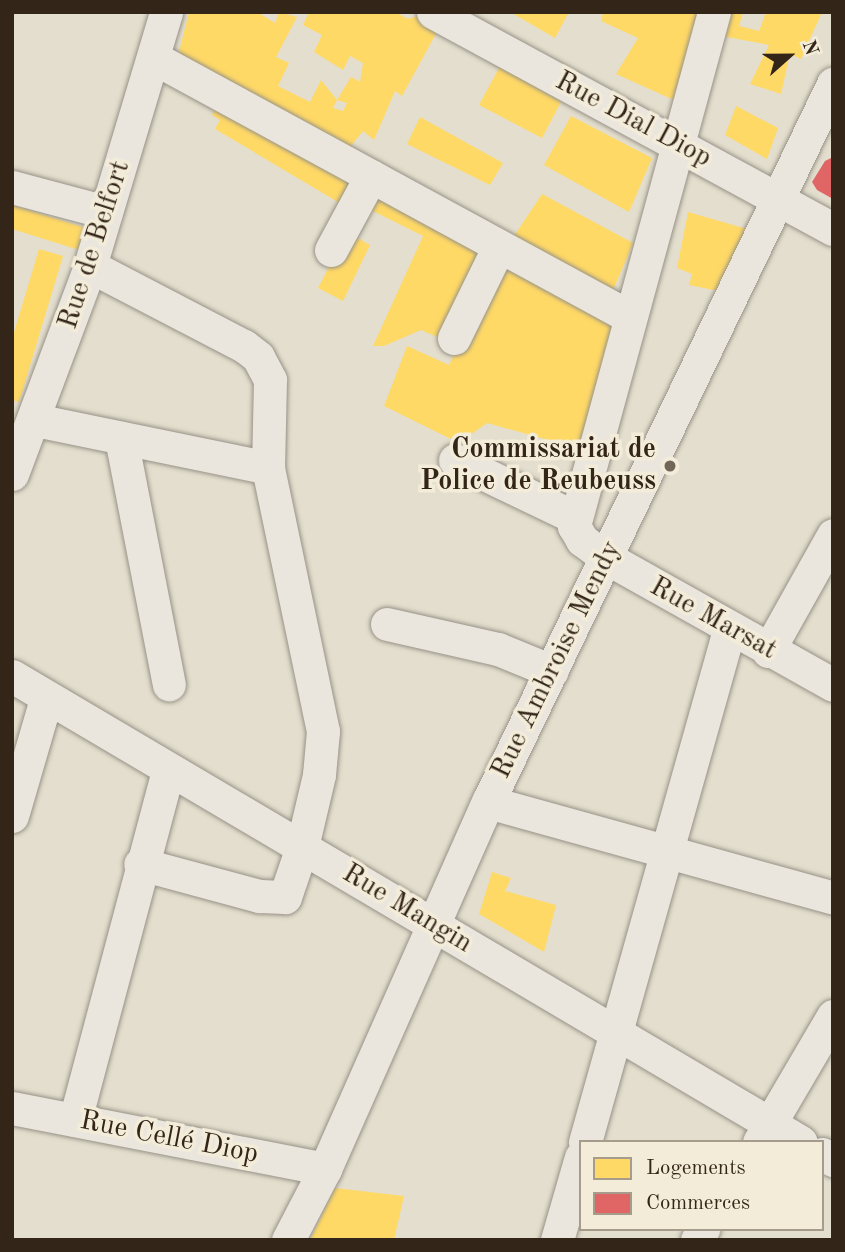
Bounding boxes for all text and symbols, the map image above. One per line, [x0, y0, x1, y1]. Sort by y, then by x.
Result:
north arrow [754, 21, 824, 91]
text: N [798, 38, 821, 58]
street label: Rue Dial Diop [549, 65, 717, 175]
street label: Rue de Belfort [52, 156, 138, 334]
place label: Commissariat de Police de Reubeuss [420, 433, 656, 499]
marker: Commissariat de Police de Reubeuss [662, 458, 678, 474]
street label: Rue Ambroise Mendy [485, 536, 629, 784]
street label: Rue Marsat [644, 570, 782, 668]
street label: Rue Mangin [336, 857, 478, 961]
street label: Rue Cellé Diop [77, 1104, 261, 1172]
legend [579, 1140, 824, 1231]
text: Logements [646, 1158, 746, 1179]
text: Commerces [646, 1193, 750, 1214]

